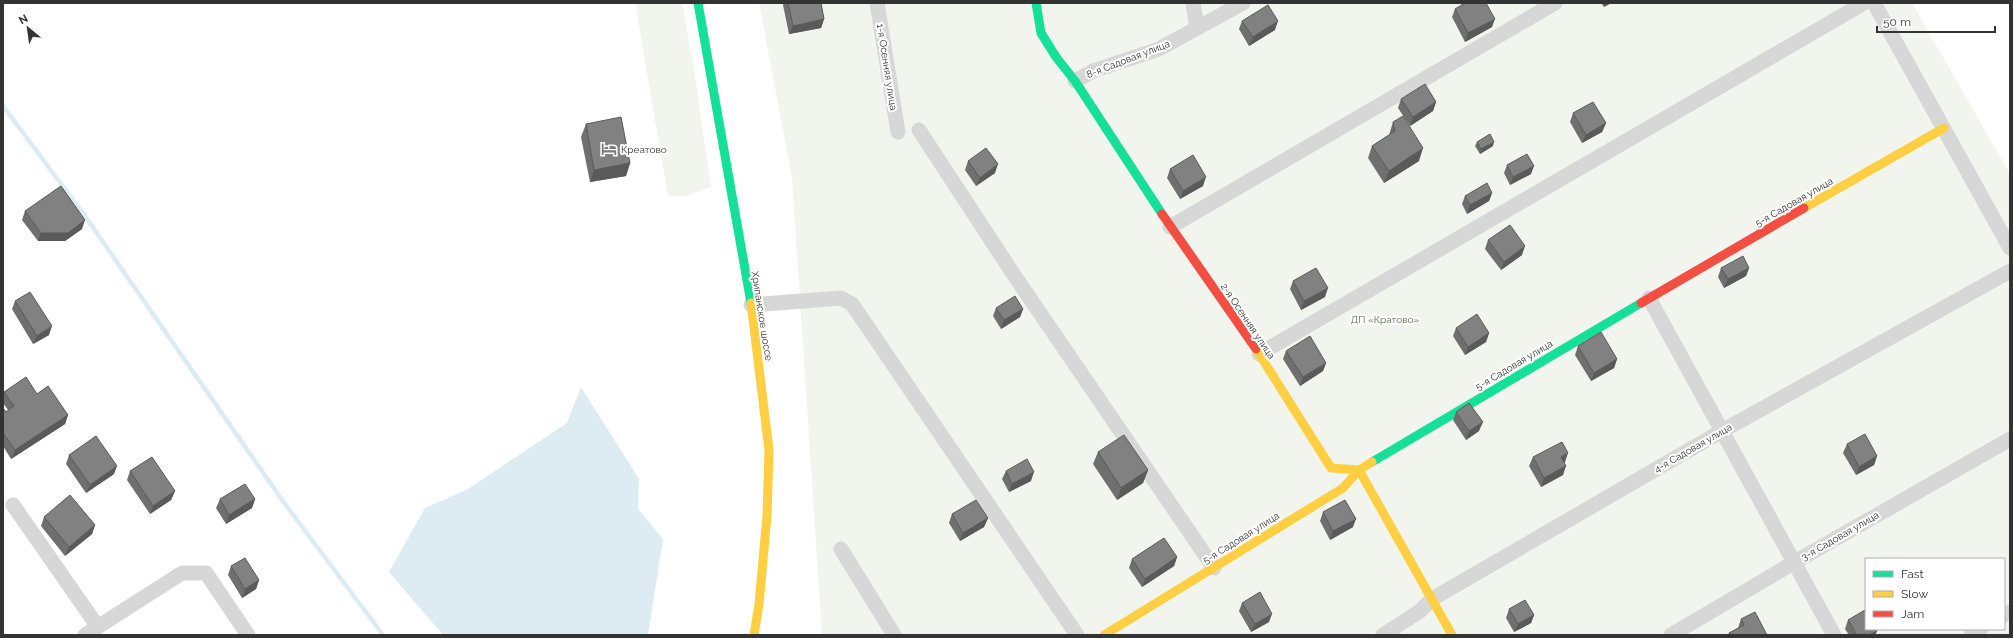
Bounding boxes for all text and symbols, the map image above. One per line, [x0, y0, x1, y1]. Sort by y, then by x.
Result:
north arrow [8, 8, 48, 48]
scale bar [1877, 8, 1995, 34]
text: N [17, 12, 30, 27]
text: 50 m [1883, 15, 1911, 29]
street label: 1-я Осенняя улица [875, 23, 899, 111]
street label: 8-я Садовая улица [1085, 38, 1171, 80]
hotel icon: Креатово [600, 140, 618, 158]
place label: Креатово [621, 144, 667, 155]
street label: 5-я Садовая улица [1753, 175, 1835, 229]
street label: Хрипанское шоссе [749, 270, 775, 362]
street label: 2-я Осенняя улица [1219, 281, 1277, 361]
park label: ДП «Кратово» [1351, 314, 1420, 325]
street label: 5-я Садовая улица [1473, 338, 1555, 392]
street label: 4-я Садовая улица [1652, 421, 1734, 475]
street label: 3-я Садовая улица [1799, 509, 1881, 563]
street label: 5-я Садовая улица [1201, 510, 1281, 566]
legend [1865, 558, 2005, 630]
text: Fast [1901, 567, 1924, 581]
text: Slow [1901, 587, 1928, 601]
text: Jam [1901, 607, 1924, 621]

